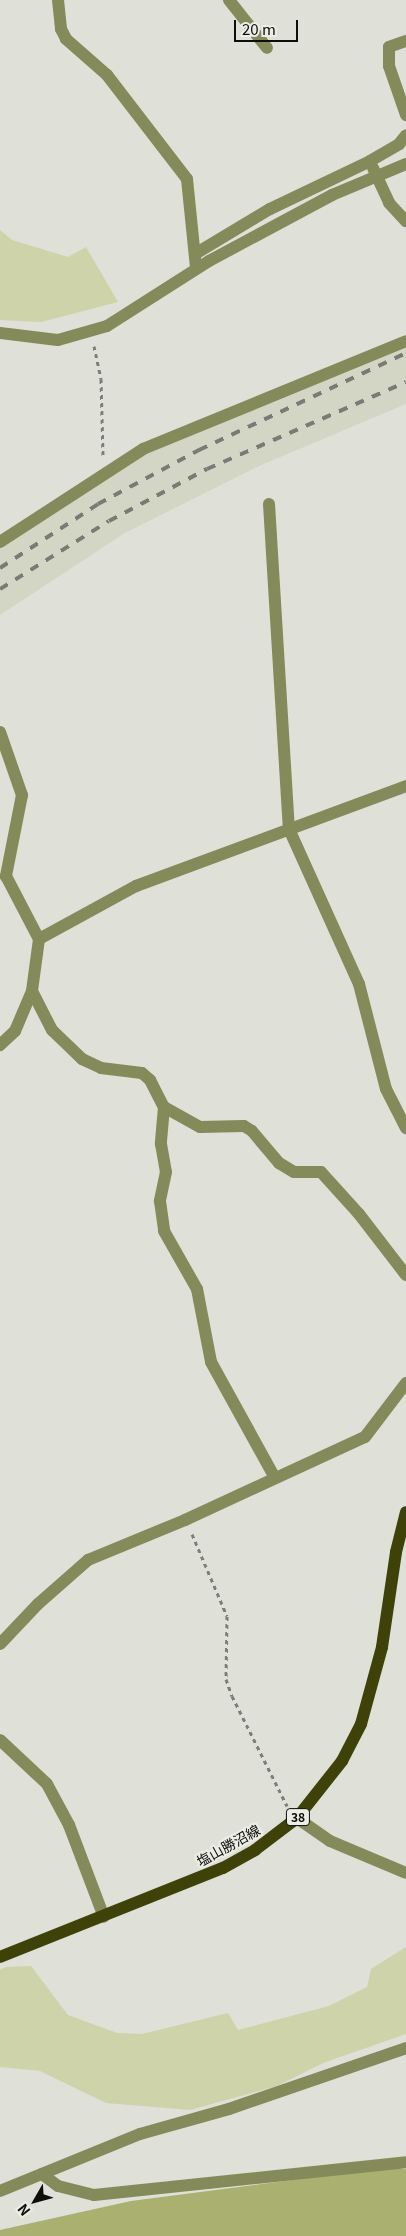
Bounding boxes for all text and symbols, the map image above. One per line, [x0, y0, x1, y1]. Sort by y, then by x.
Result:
scale bar [236, 10, 300, 42]
text: 20 m [242, 18, 276, 39]
road number: 38 [286, 1808, 310, 1826]
street label: 塩山勝沼線 [193, 1821, 263, 1869]
north arrow [10, 2176, 60, 2226]
text: N [12, 2200, 34, 2221]

